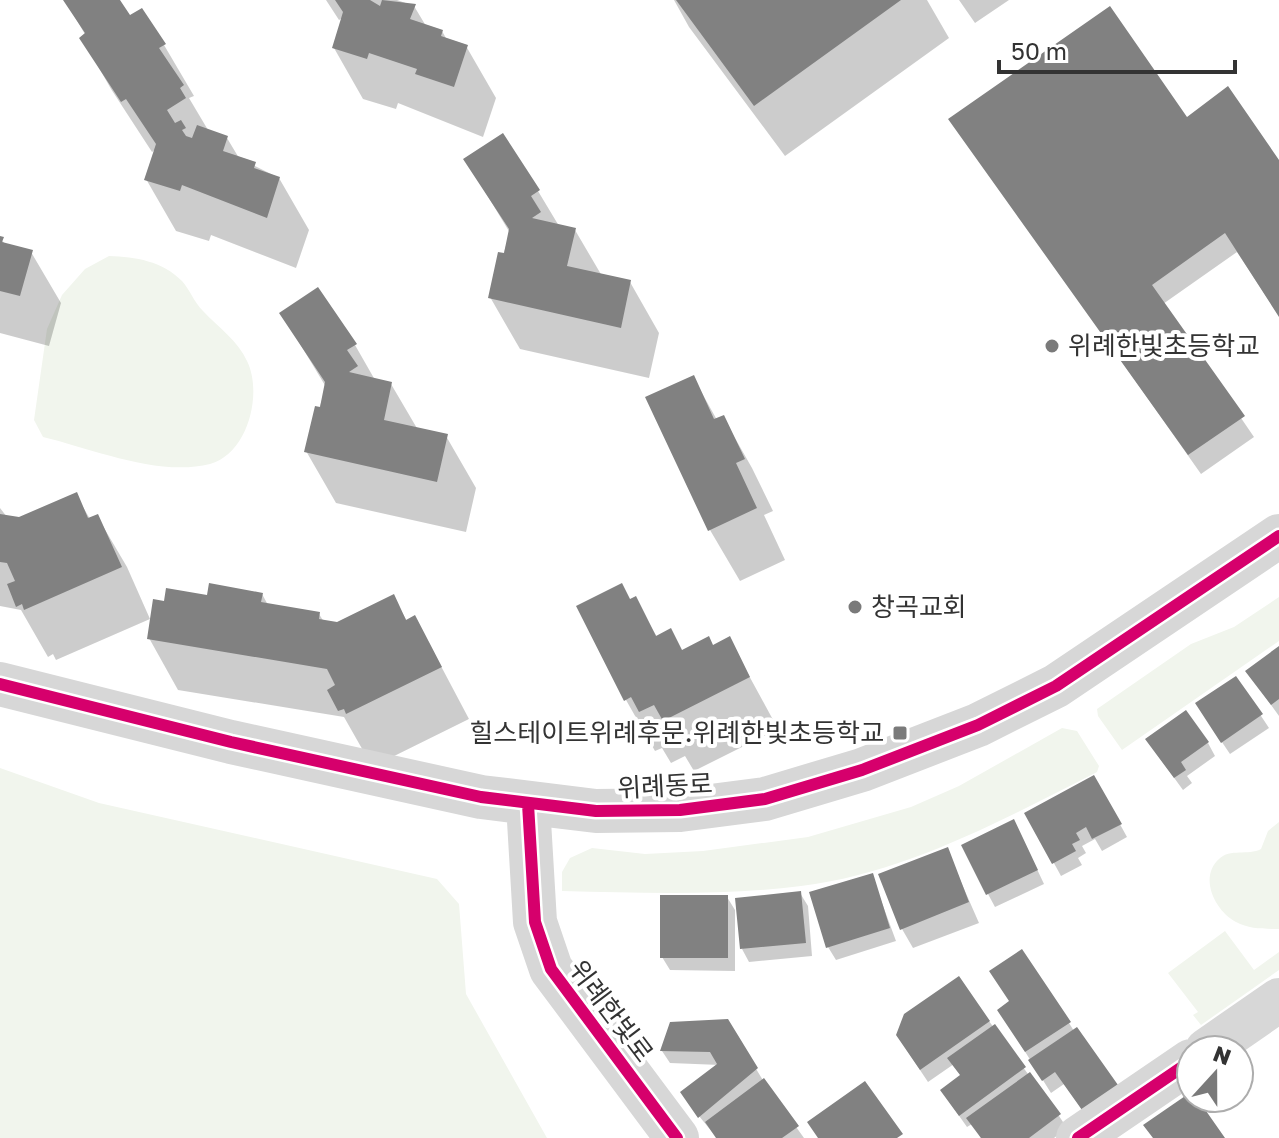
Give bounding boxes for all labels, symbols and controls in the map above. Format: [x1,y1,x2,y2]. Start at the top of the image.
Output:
scale bar [999,24,1235,74]
text: 50 m [1011,36,1067,65]
place label: 위례한빛초등학교 [1068,330,1259,361]
marker: 위례한빛초등학교 [1043,337,1061,355]
place label: 창곡교회 [871,591,967,622]
marker: 창곡교회 [846,598,864,616]
place label: 힐스테이트위례후문.위례한빛초등학교 [470,717,884,748]
marker: 힐스테이트위례후문.위례한빛초등학교 [891,724,909,742]
street label: 위례동로 [616,768,714,803]
street label: 위례한빛로 [563,954,660,1068]
north arrow [1175,1034,1255,1114]
text: N [1210,1039,1235,1070]

